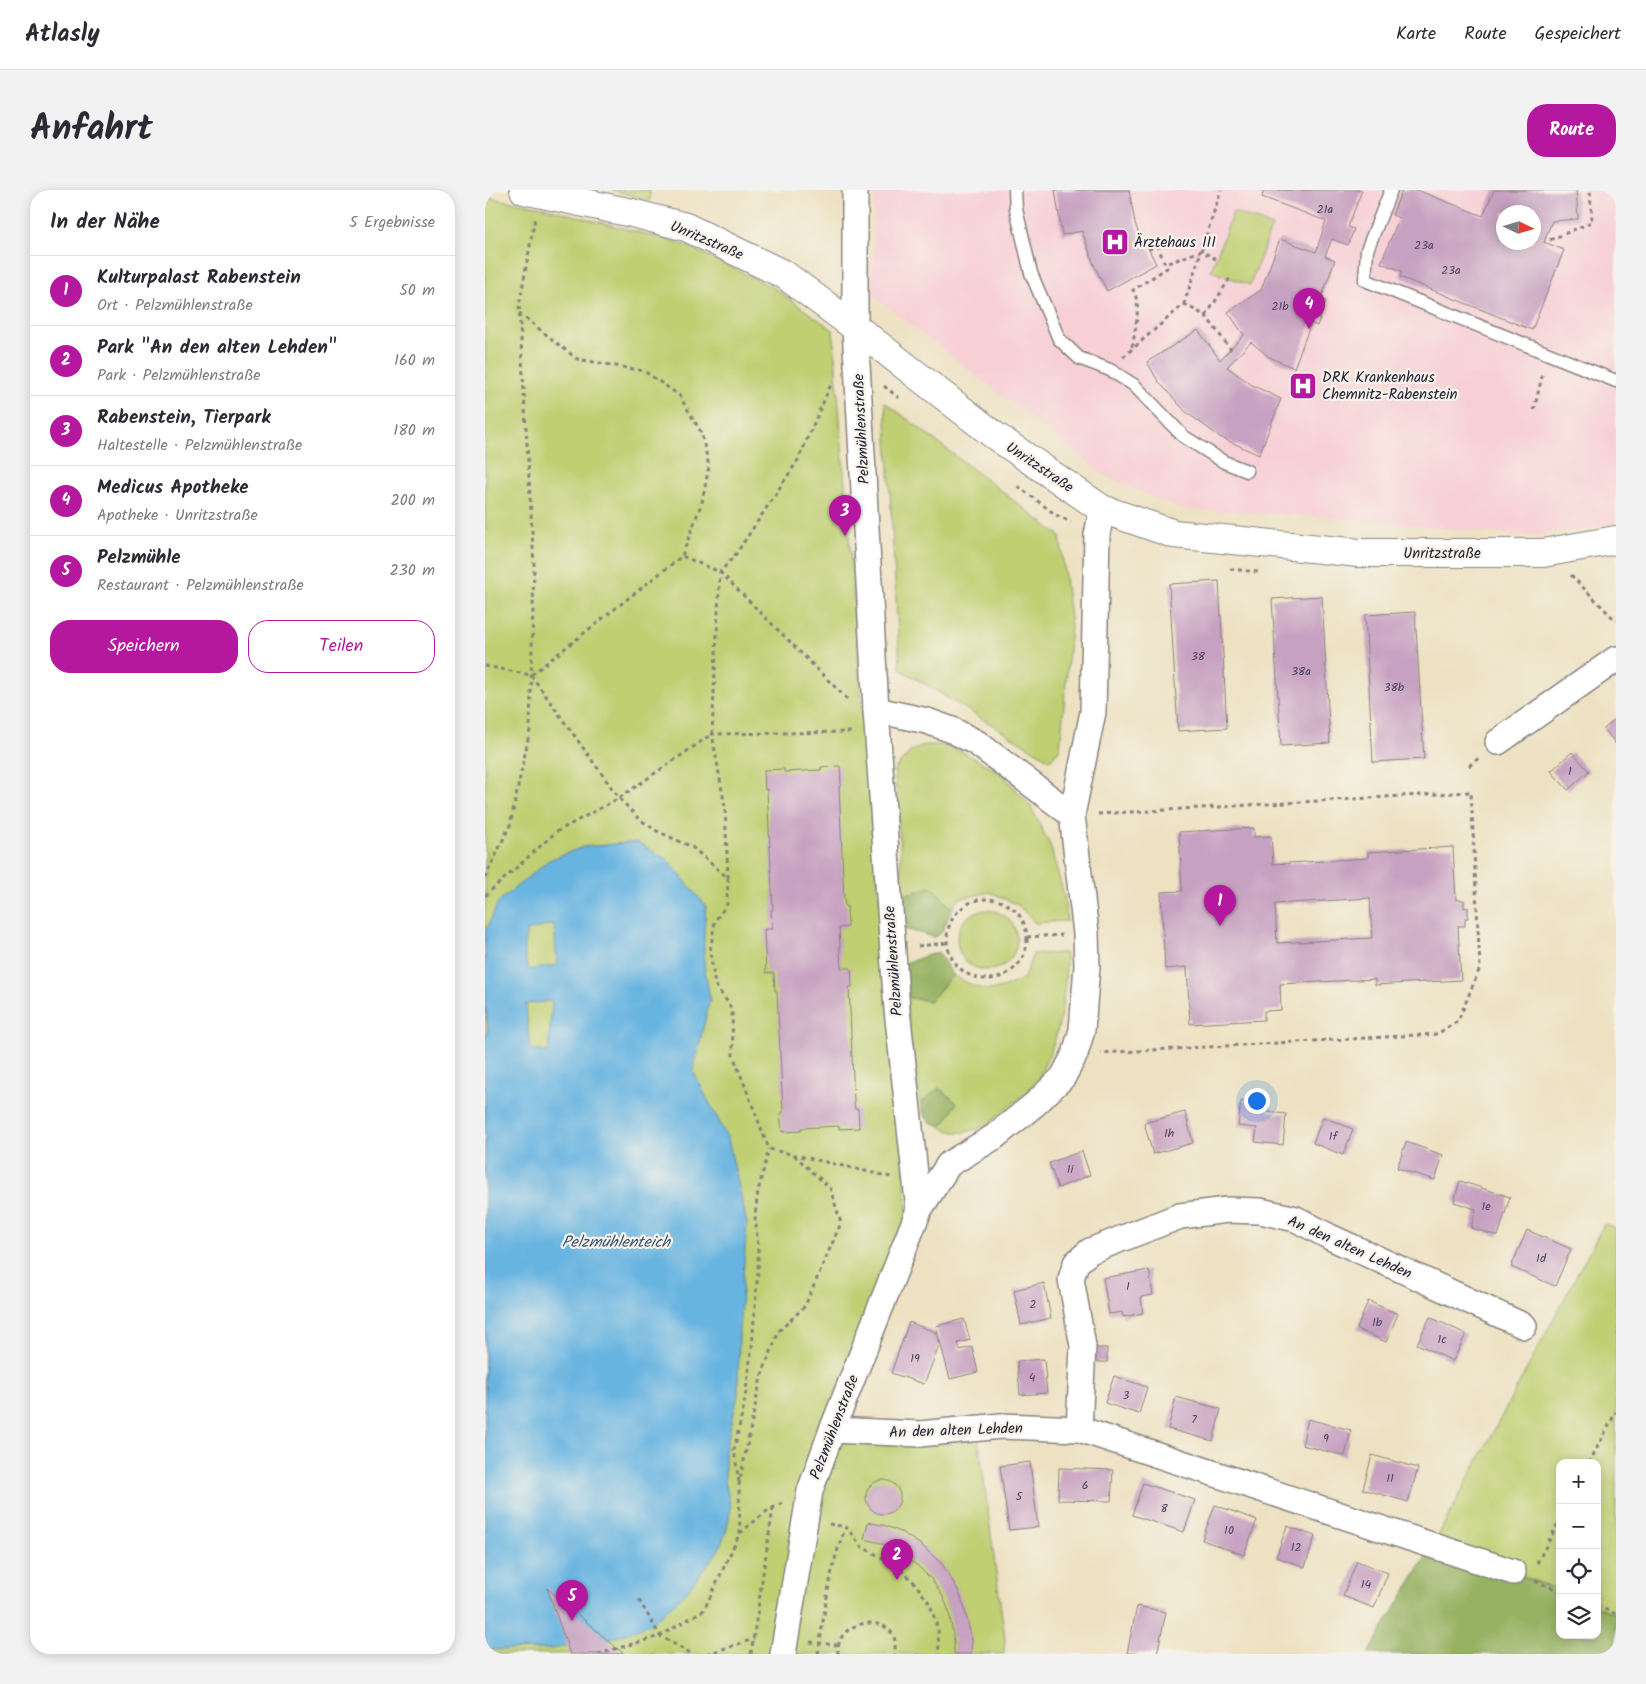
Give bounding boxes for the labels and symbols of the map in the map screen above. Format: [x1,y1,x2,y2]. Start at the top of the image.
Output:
house number: 21a [1317,200,1334,219]
north arrow [1496,205,1541,250]
street label: Unritzstraße [666,215,747,267]
hospital icon: Ärztehaus III [1100,227,1130,257]
place label: Ärztehaus III [1134,231,1216,255]
house number: 23a [1414,236,1434,255]
house number: 23a [1441,261,1461,280]
pin: 4 [1293,288,1325,329]
house number: 21b [1271,297,1289,316]
place label: DRK Krankenhaus Chemnitz-Rabenstein [1322,366,1458,407]
hospital icon: DRK Krankenhaus Chemnitz-Rabenstein [1288,371,1318,401]
street label: Pelzmühlenstraße [847,373,877,485]
street label: Unritzstraße [1001,436,1079,500]
pin: 3 [829,495,861,536]
street label: Unritzstraße [1403,542,1481,566]
house number: 38 [1191,647,1206,666]
house number: 38a [1291,662,1311,681]
house number: 38b [1384,678,1405,697]
house number: 1 [1568,762,1572,781]
pin: 1 [1204,885,1236,926]
street label: Pelzmühlenstraße [878,905,910,1017]
your location [1244,1088,1270,1114]
house number: 1h [1164,1124,1174,1143]
house number: 1f [1329,1127,1339,1146]
house number: 1i [1067,1160,1074,1179]
house number: 1e [1481,1197,1491,1216]
street label: An den alten Lehden [1284,1210,1416,1286]
water label: Pelzmühlenteich [562,1230,672,1255]
house number: 1d [1536,1249,1547,1268]
house number: 1 [1126,1277,1130,1296]
house number: 2 [1030,1295,1037,1314]
house number: 1b [1372,1313,1383,1332]
house number: 1c [1437,1330,1447,1349]
house number: 19 [910,1349,920,1368]
house number: 4 [1029,1368,1036,1387]
street label: Pelzmühlenstraße [804,1371,866,1483]
house number: 3 [1123,1386,1130,1405]
house number: 7 [1191,1410,1197,1429]
street label: An den alten Lehden [889,1417,1023,1445]
house number: 9 [1323,1429,1329,1448]
house number: 11 [1386,1469,1394,1488]
house number: 6 [1082,1476,1088,1495]
house number: 5 [1016,1487,1024,1506]
house number: 8 [1160,1499,1168,1518]
house number: 10 [1224,1521,1234,1540]
house number: 12 [1291,1538,1301,1557]
pin: 2 [881,1539,913,1580]
house number: 14 [1361,1575,1372,1594]
pin: 5 [556,1580,588,1621]

